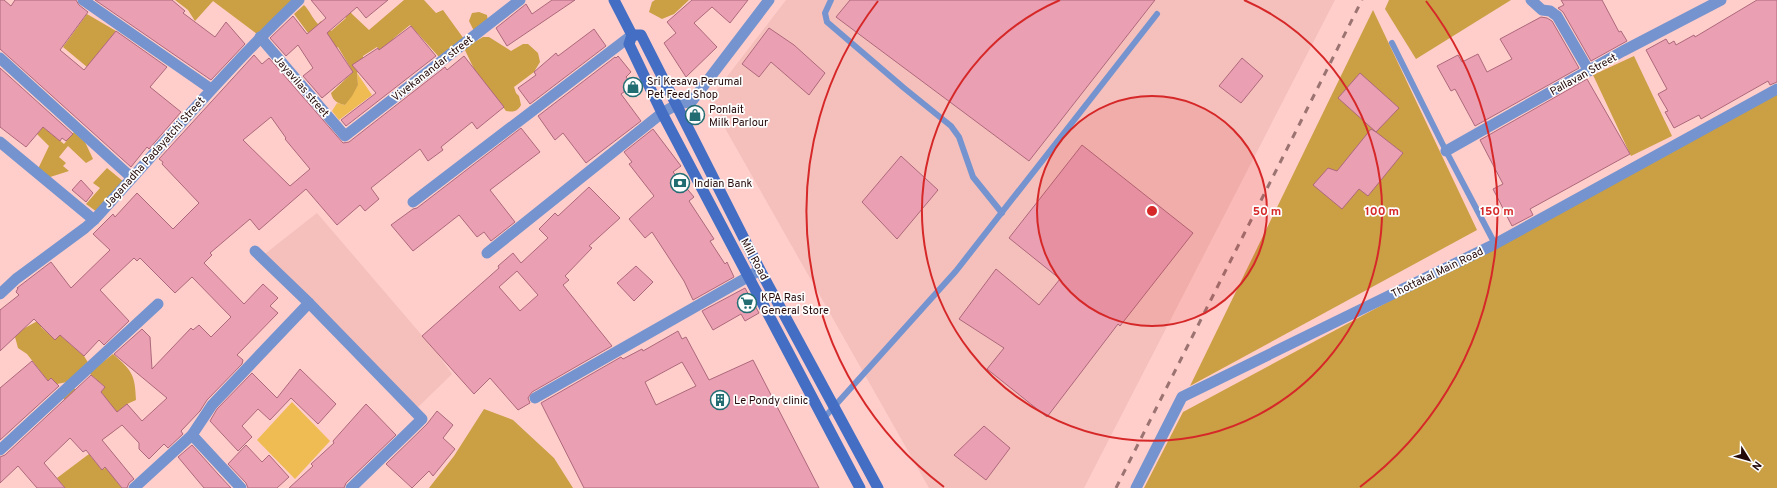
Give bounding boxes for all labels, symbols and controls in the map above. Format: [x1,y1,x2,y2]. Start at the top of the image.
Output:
street label: Vivekanandar street [389,33,476,105]
street label: Pallavan Street [1548,51,1619,99]
street label: Jayavilas street [271,53,332,120]
place label: Sri Kesava Perumal Pet Feed Shop [647,75,742,102]
shop icon: Sri Kesava Perumal Pet Feed Shop [622,76,644,98]
street label: Jaganadha Padayatchi Street [101,94,208,211]
place label: Ponlait Milk Parlour [709,103,769,130]
shop icon: Ponlait Milk Parlour [684,104,706,126]
bank icon: Indian Bank [669,172,691,194]
place label: Indian Bank [694,177,753,191]
centre of rings [1145,204,1159,218]
text: 50 m [1253,204,1281,220]
text: 100 m [1365,204,1399,220]
text: 150 m [1480,204,1514,220]
street label: Mill Road [737,236,771,283]
street label: Thottakal Main Road [1389,245,1486,301]
place label: KPA Rasi General Store [761,291,829,318]
supermarket icon: KPA Rasi General Store [736,292,758,314]
building icon: Le Pondy clinic [709,389,731,411]
place label: Le Pondy clinic [734,394,808,408]
north arrow [1729,440,1769,480]
text: N [1748,458,1764,473]

